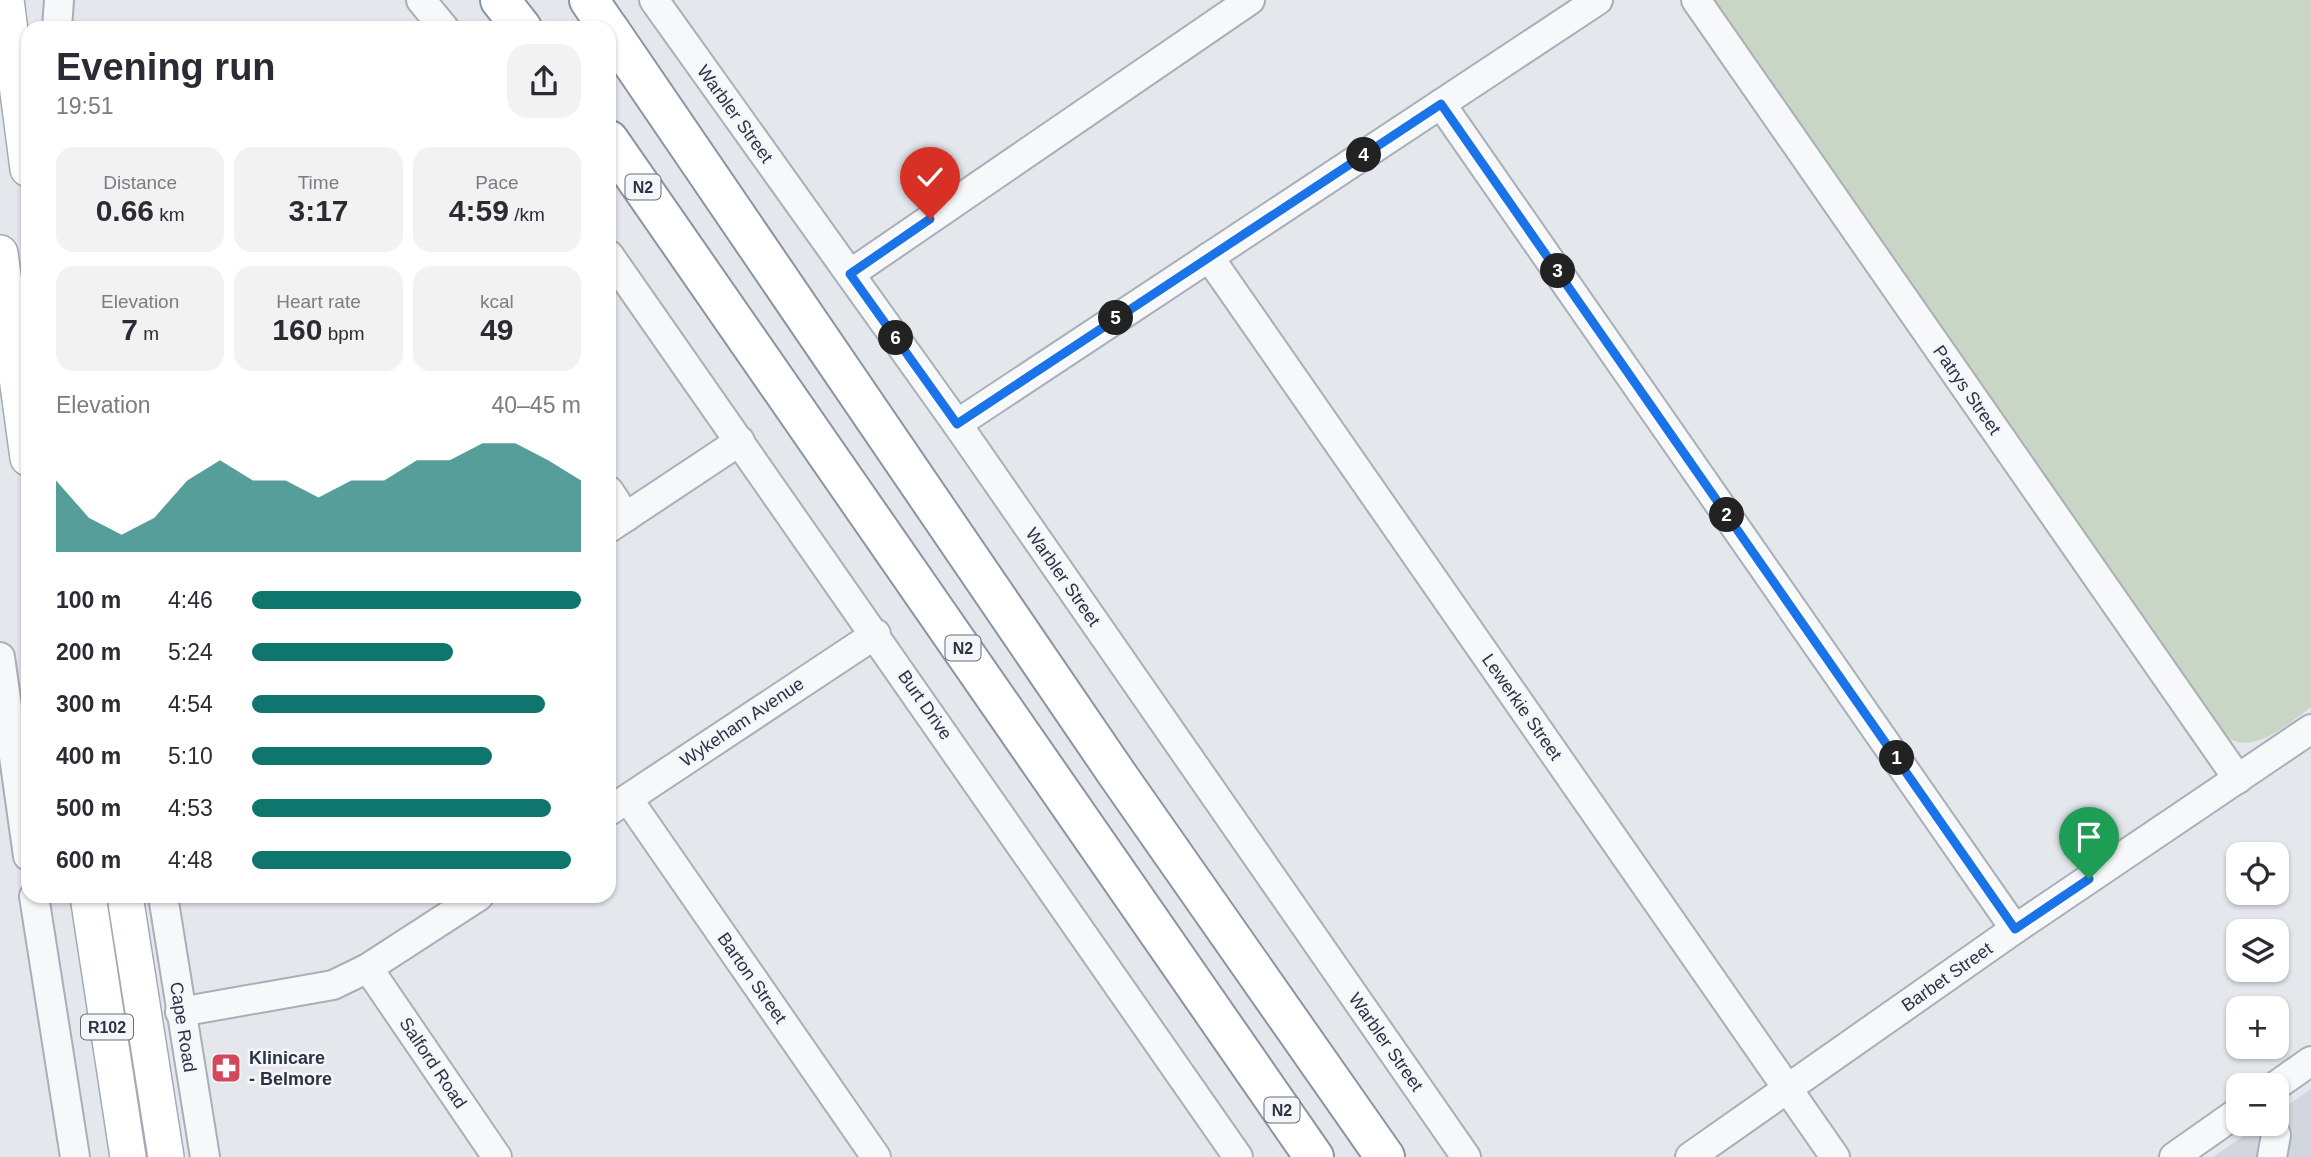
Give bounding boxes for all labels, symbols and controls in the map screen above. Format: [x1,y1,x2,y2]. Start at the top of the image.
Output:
button: share [507,44,581,118]
text: Evening run [56,46,276,88]
street label: Warbler Street [693,61,777,167]
text: 19:51 [56,93,114,119]
pin: 4 [1346,138,1382,172]
text: 4 [1358,144,1369,165]
pin [900,147,960,219]
icon: check [911,158,949,196]
text: Distance [103,172,177,193]
text: Time [298,172,339,193]
text: Pace [475,172,518,193]
road number: N2 [626,174,660,200]
text: 0.66 [96,194,154,227]
text: 3:17 [288,194,349,227]
text: 4:59 [449,194,509,227]
text: km [154,204,185,225]
text: /km [509,204,545,225]
pin: 3 [1540,254,1576,288]
text: 3 [1552,260,1563,281]
text: Elevation [101,291,179,312]
text: Heart rate [276,291,361,312]
text: kcal [480,291,514,312]
pin: 5 [1098,300,1134,336]
text: 5 [1110,307,1121,328]
text: 7 [121,313,138,346]
text: 160 [272,313,322,346]
text: 49 [480,313,514,346]
pin: 6 [878,320,914,356]
text: m [138,323,159,344]
text: bpm [322,323,365,344]
text: 6 [890,327,901,348]
street label: Patrys Street [1929,342,2005,438]
text: Elevation [56,392,151,418]
text: 40–45 m [491,392,581,418]
pin: 2 [1710,498,1744,532]
text: 2 [1721,504,1732,525]
street label: Warbler Street [1022,524,1104,630]
text: 100 m [56,587,121,613]
text: 4:46 [168,587,213,613]
road number: N2 [946,636,981,660]
text: 200 m [56,639,121,665]
text: 5:24 [168,639,213,665]
street label: Lewerkie Street [1478,650,1566,764]
street label: Burt Drive [894,666,956,744]
street label: Wykeham Avenue [676,673,808,771]
text: 300 m [56,691,121,717]
text: 4:54 [168,691,213,717]
pin: 1 [1880,740,1914,776]
text: 400 m [56,743,121,769]
text: 5:10 [168,743,213,769]
text: 1 [1891,747,1902,768]
text: 500 m [56,795,121,821]
text: 4:53 [168,795,213,821]
pin [2059,807,2119,879]
icon: arrive [2070,818,2108,856]
map controls [2226,842,2289,1136]
button: locate [2226,842,2289,905]
text: 600 m [56,847,121,873]
text: 4:48 [168,847,213,873]
button: layers [2226,919,2289,982]
street label: Barton Street [713,929,791,1027]
street label: Barbet Street [1898,938,1996,1016]
street label: Cape Road [166,980,200,1074]
street label: Warbler Street [1345,989,1427,1095]
button: + [2226,996,2289,1059]
street label: Salford Road [395,1014,471,1112]
road number: R102 [81,1015,133,1040]
place label: Klinicare - Belmore [249,1048,332,1089]
pharmacy icon: Klinicare - Belmore [209,1051,243,1085]
button: − [2226,1073,2289,1136]
road number: N2 [1264,1098,1300,1122]

